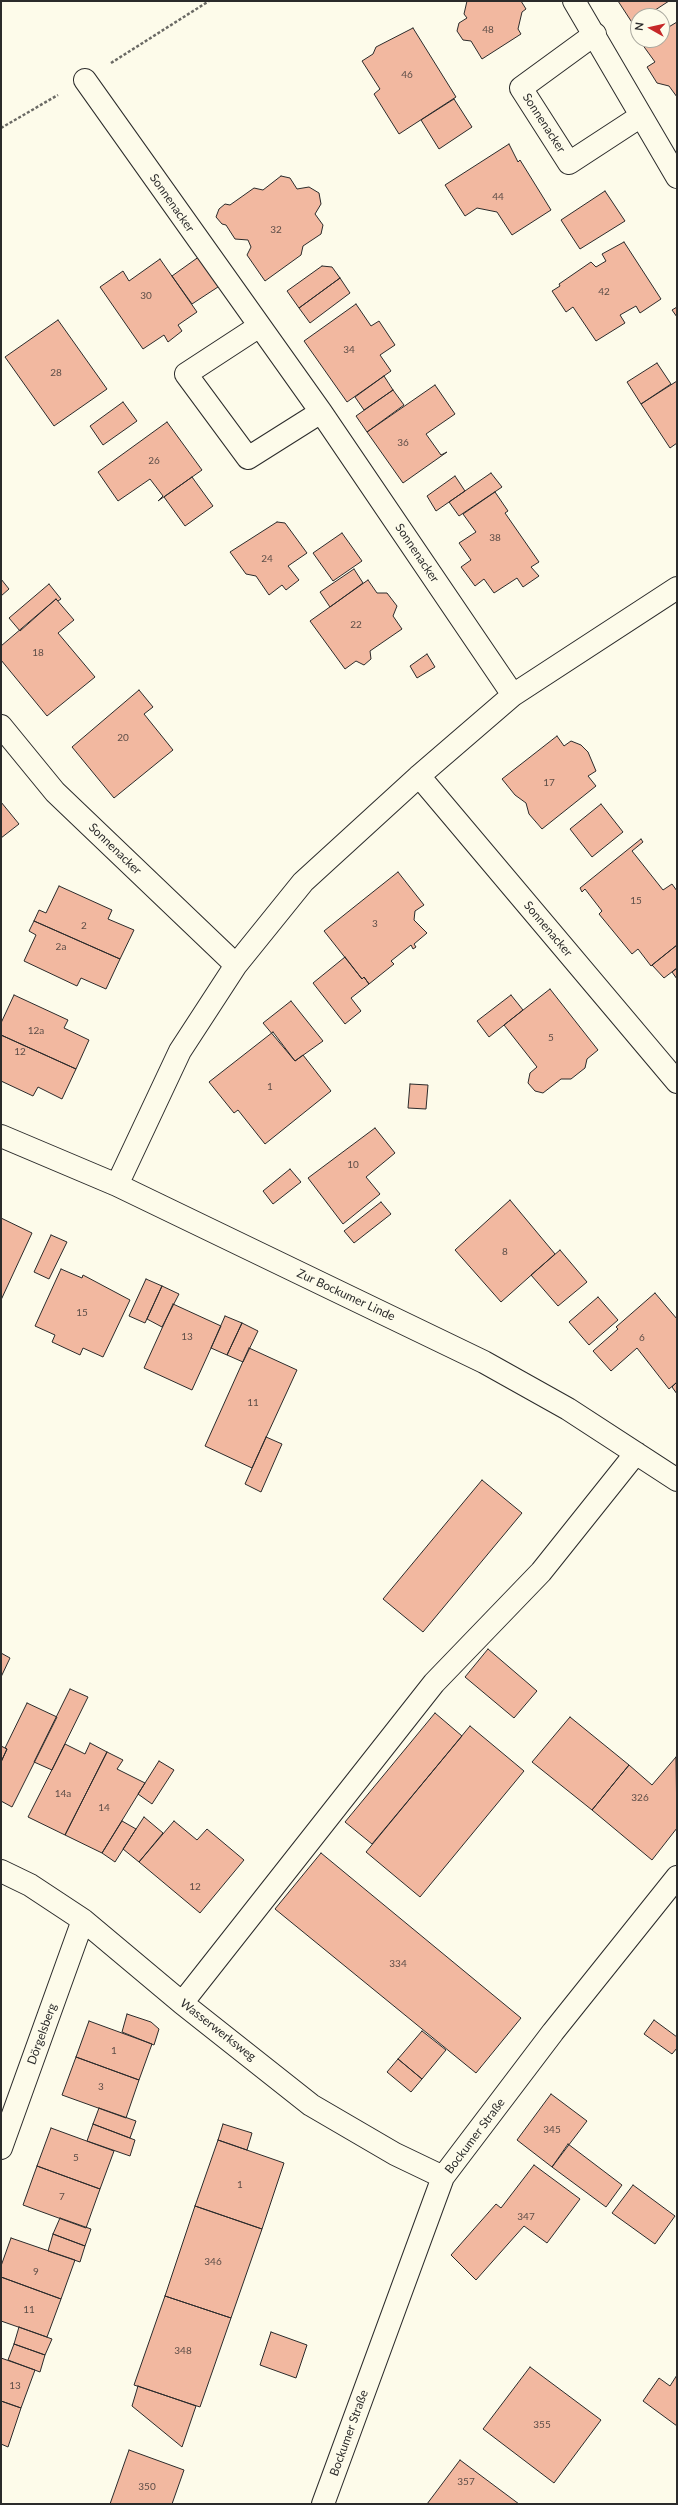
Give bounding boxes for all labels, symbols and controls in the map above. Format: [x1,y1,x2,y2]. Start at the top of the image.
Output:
north arrow [630,8,670,48]
text: N [632,21,646,32]
house number: 48 [482,24,494,36]
house number: 46 [401,69,413,81]
street label: Sonnenacker [519,91,569,155]
street label: Sonnenacker [147,171,197,235]
house number: 44 [492,191,504,203]
house number: 32 [270,224,282,236]
house number: 42 [598,286,610,298]
house number: 30 [140,290,152,302]
house number: 34 [343,344,355,356]
house number: 28 [50,367,62,379]
house number: 36 [397,437,409,449]
house number: 26 [148,455,160,467]
street label: Sonnenacker [392,521,442,585]
house number: 38 [489,532,501,544]
house number: 24 [261,553,273,565]
house number: 22 [350,619,362,631]
house number: 18 [32,647,44,659]
house number: 20 [117,732,129,744]
house number: 17 [543,777,555,789]
street label: Sonnenacker [86,820,144,878]
house number: 15 [630,895,642,907]
street label: Sonnenacker [521,898,575,960]
house number: 3 [372,918,378,930]
house number: 2 [81,920,87,932]
house number: 2a [56,941,66,953]
house number: 12a [28,1025,44,1037]
house number: 5 [548,1032,554,1044]
house number: 12 [14,1046,26,1058]
house number: 1 [267,1081,273,1093]
house number: 10 [347,1159,359,1171]
house number: 8 [502,1246,508,1258]
street label: Zur Bockumer Linde [295,1266,397,1324]
house number: 15 [76,1307,88,1319]
house number: 13 [181,1331,193,1343]
house number: 6 [639,1332,645,1344]
house number: 11 [247,1397,259,1409]
house number: 14a [55,1788,71,1800]
house number: 326 [631,1792,649,1804]
house number: 14 [98,1802,110,1814]
house number: 12 [189,1881,201,1893]
house number: 334 [389,1958,407,1970]
street label: Wasserwerksweg [177,1996,259,2064]
street label: Dörgelsberg [24,2001,60,2067]
house number: 1 [111,2045,117,2057]
house number: 3 [98,2081,104,2093]
street label: Bockumer Straße [442,2095,508,2177]
house number: 345 [543,2124,561,2136]
house number: 5 [73,2152,79,2164]
house number: 1 [237,2179,243,2191]
house number: 7 [59,2191,65,2203]
house number: 347 [517,2211,535,2223]
house number: 346 [204,2256,222,2268]
house number: 9 [33,2266,39,2278]
house number: 11 [23,2304,35,2316]
house number: 348 [174,2345,192,2357]
house number: 13 [9,2380,21,2392]
street label: Bockumer Straße [327,2388,371,2478]
house number: 355 [533,2419,551,2431]
house number: 357 [457,2476,475,2488]
house number: 350 [138,2481,156,2493]

